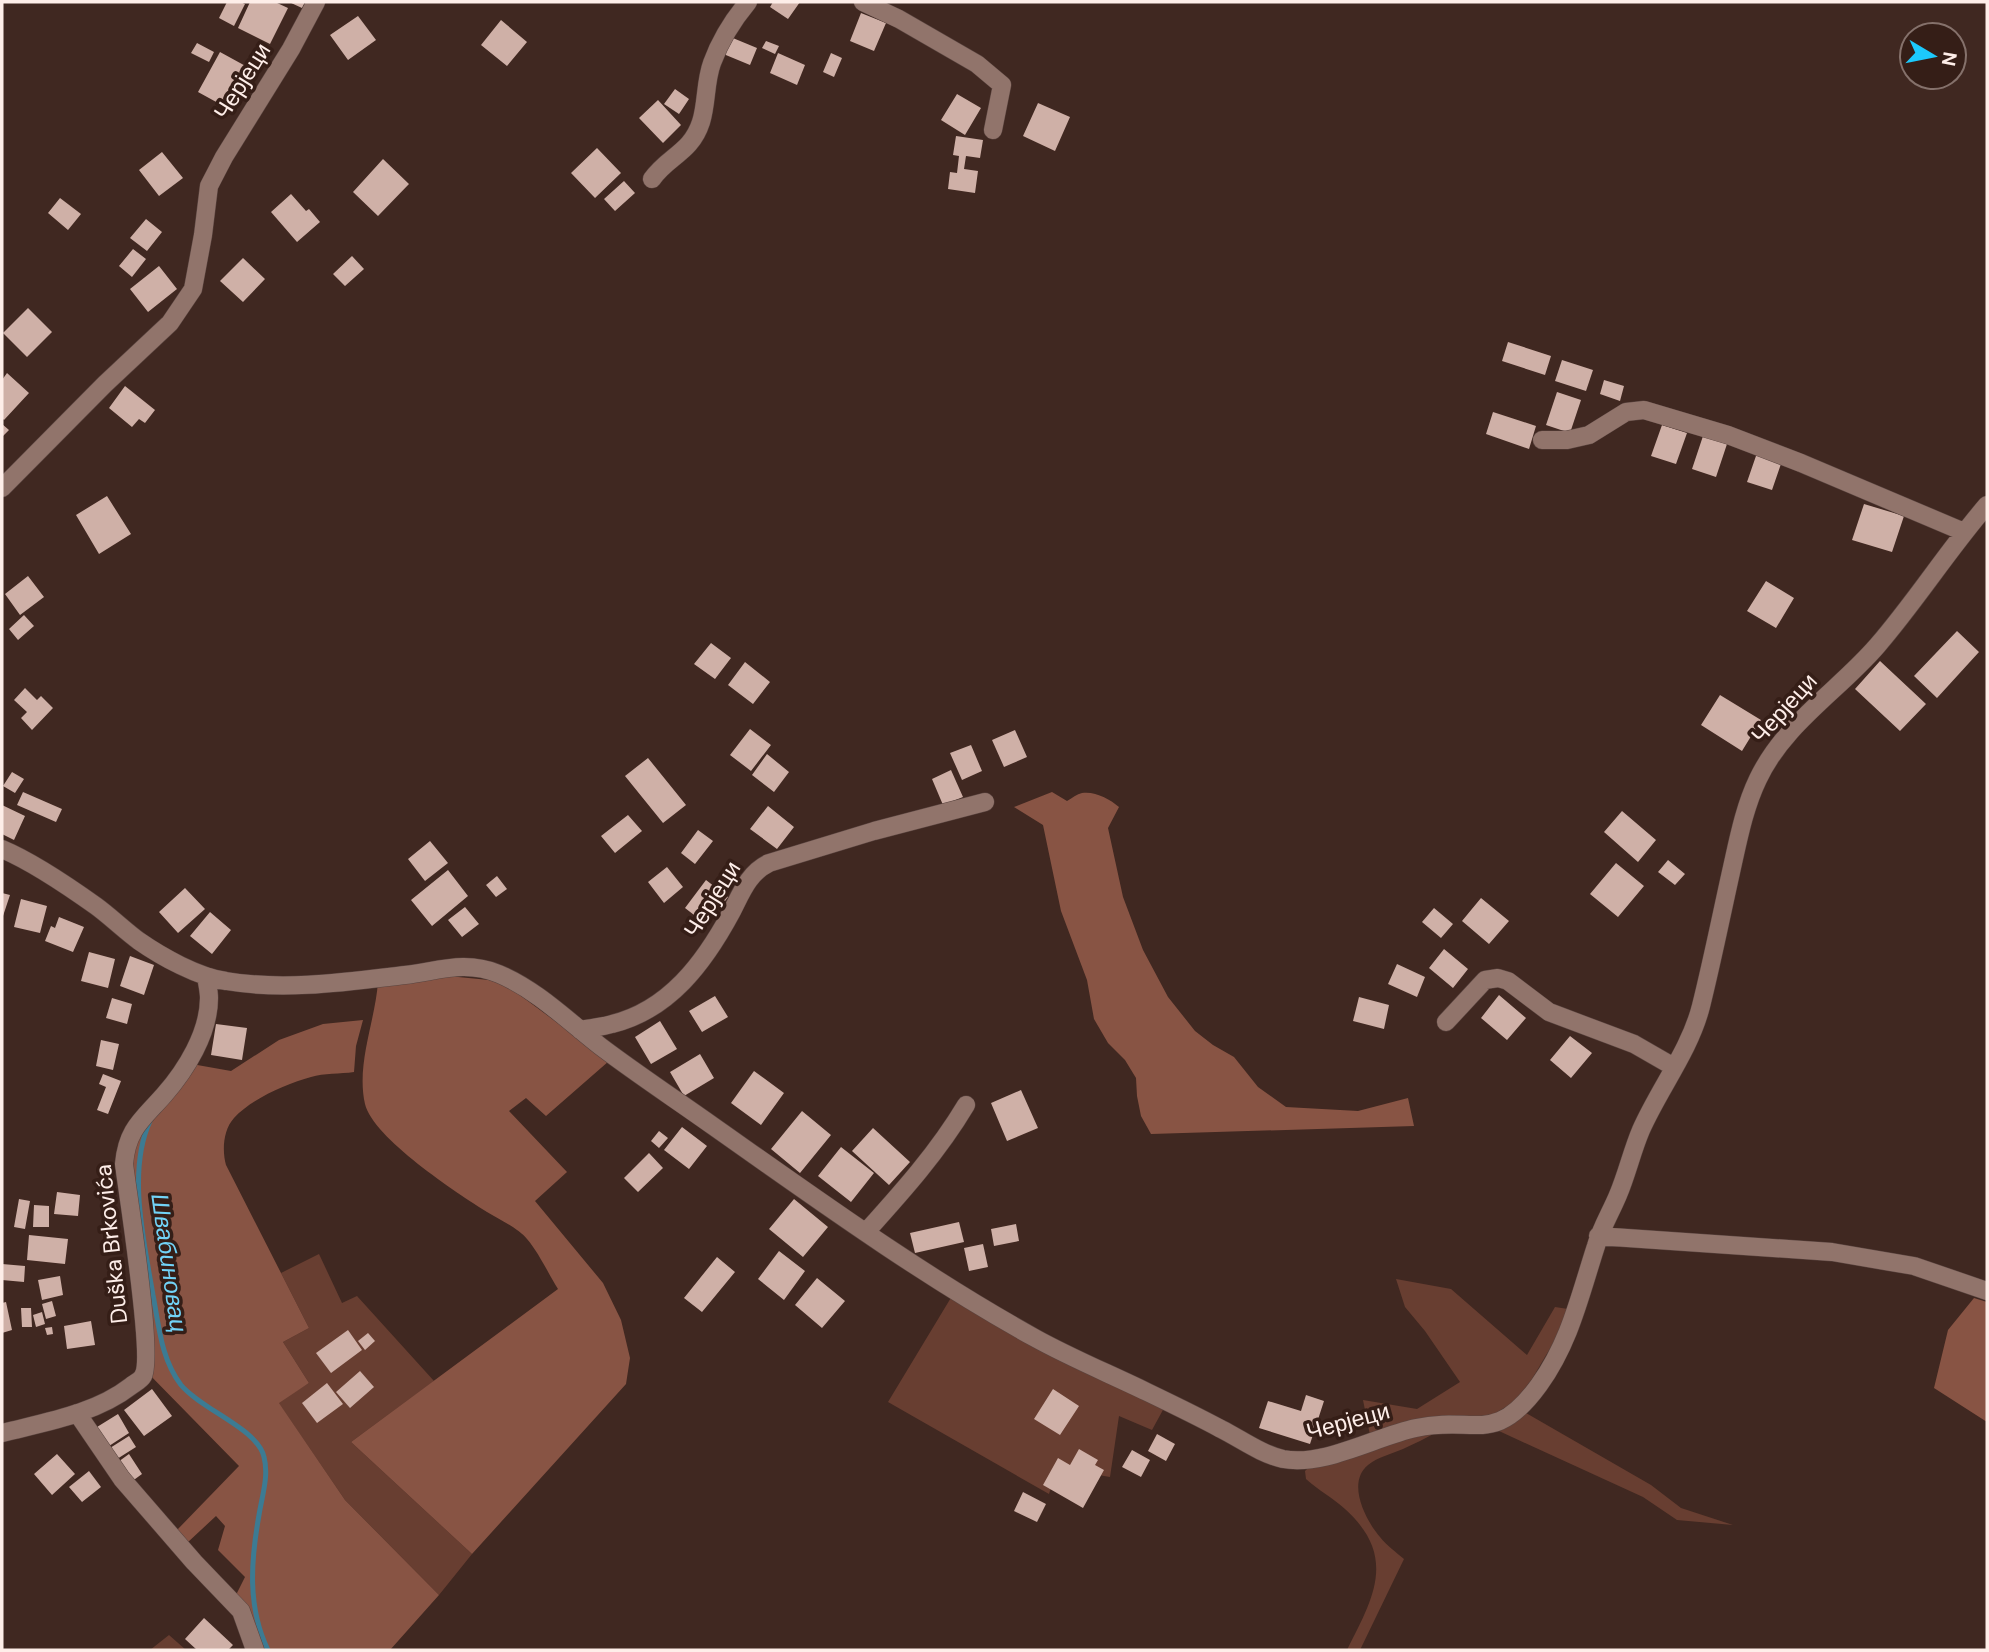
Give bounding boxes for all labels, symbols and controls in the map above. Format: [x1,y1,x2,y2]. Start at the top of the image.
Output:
north arrow [1898,21,1968,91]
street label: Черјеци [207,37,277,125]
text: N [1936,50,1963,68]
street label: Черјеци [1744,666,1824,750]
street label: Черјеци [677,855,747,943]
street label: Duška Brkovića [88,1163,134,1325]
water label: Швабиновац [144,1191,195,1334]
street label: Черјеци [1303,1396,1393,1446]

